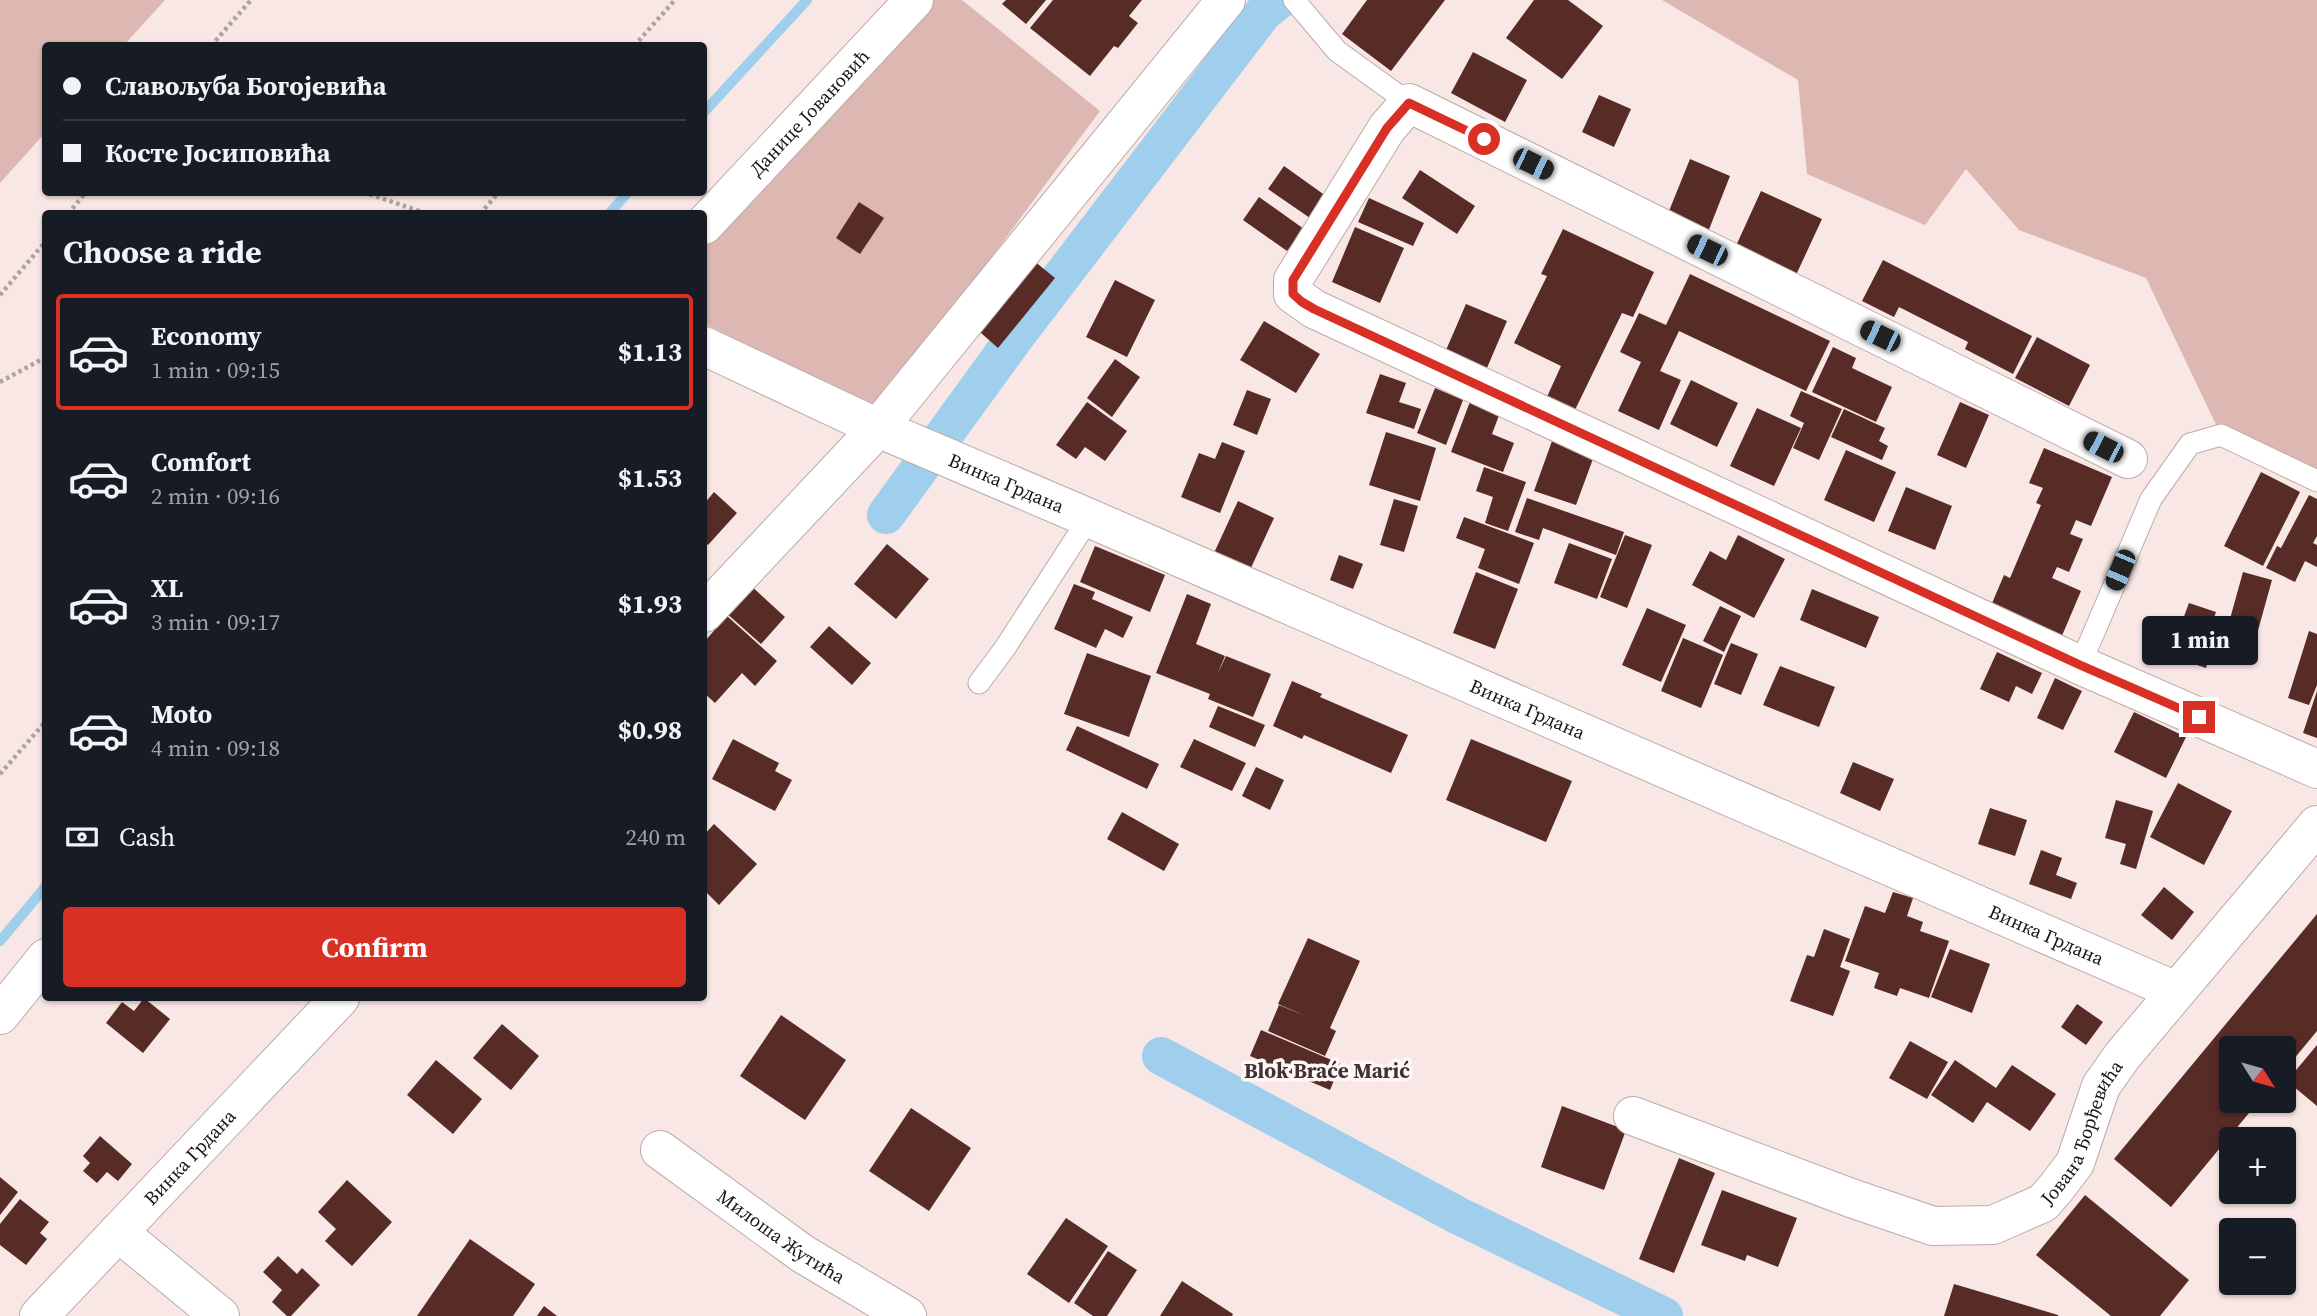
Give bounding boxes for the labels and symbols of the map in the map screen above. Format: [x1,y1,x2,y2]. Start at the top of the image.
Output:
street label: Данице Јовановић [743,43,875,182]
route start [1468,123,1500,155]
car [1510,145,1557,183]
car [1684,231,1731,269]
car [1857,317,1904,355]
car [2080,428,2127,466]
street label: Винка Грдана [945,447,1069,519]
car [2103,547,2138,593]
callout: 1 min [2141,616,2257,664]
street label: Винка Грдана [1466,672,1590,745]
route end [2183,701,2215,733]
street label: Винка Грдана [1985,898,2109,971]
north arrow [2219,1036,2296,1113]
street label: Јована Ђорђевића [2034,1054,2129,1211]
district label: Blok Braće Marić [1244,1056,1410,1085]
street label: Винка Грдана [138,1103,242,1211]
street label: Милоша Жутића [712,1183,851,1290]

